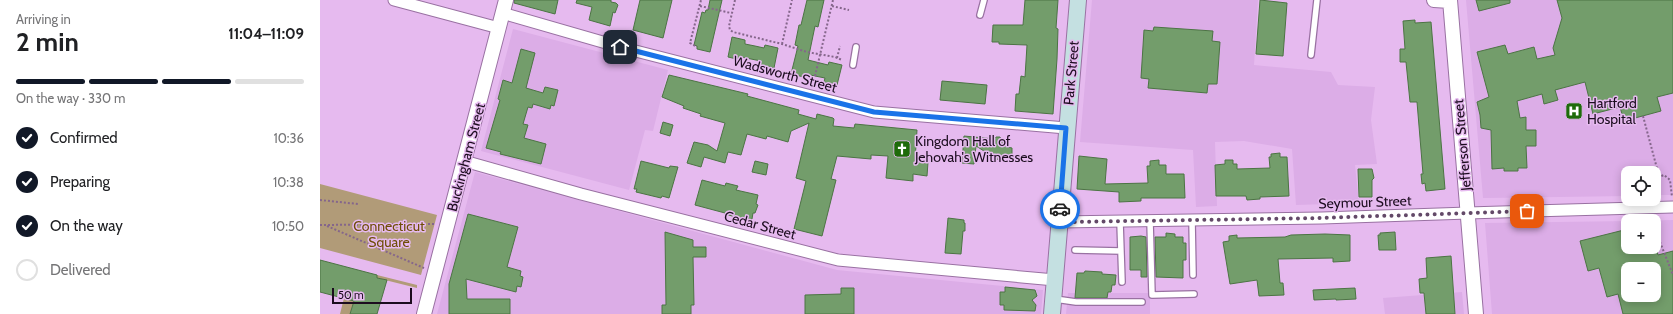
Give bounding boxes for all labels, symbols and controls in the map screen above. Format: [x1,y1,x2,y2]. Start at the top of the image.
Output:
text: Arriving in [16,11,71,27]
text: 11:04–11:09 [228,25,304,43]
text: 2 min [16,26,79,58]
pin [603,30,637,64]
icon: home [609,36,631,58]
street label: Park Street [1059,40,1083,106]
street label: Wadsworth Street [731,52,839,97]
text: On the way · 330 m [16,90,125,106]
place label: Hartford Hospital [1587,94,1637,128]
street label: Jefferson Street [1449,98,1475,192]
street label: Buckingham Street [443,100,489,213]
hospital icon: Hartford Hospital [1564,101,1584,121]
icon: check [16,127,38,149]
text: Confirmed [50,129,118,147]
text: 10:36 [274,130,304,146]
place label: Kingdom Hall of Jehovah's Witnesses [914,132,1033,166]
church icon: Kingdom Hall of Jehovah's Witnesses [892,139,912,159]
map controls [1621,166,1661,302]
button: locate [1621,166,1661,206]
icon: check [16,171,38,193]
text: Preparing [50,173,110,191]
text: 10:38 [273,174,304,190]
courier [1040,189,1080,229]
street label: Seymour Street [1318,191,1412,213]
pin [1510,194,1544,228]
icon: car [1049,198,1071,220]
icon: bag [1516,200,1538,222]
street label: Cedar Street [722,207,798,243]
button: + [1621,214,1661,254]
icon: check [16,215,38,237]
text: On the way [50,217,123,235]
park label: Connecticut Square [353,217,425,251]
text: 10:50 [272,218,304,234]
text: Delivered [50,261,111,279]
button: − [1621,262,1661,302]
scale bar [332,286,412,305]
text: 50 m [338,288,364,302]

